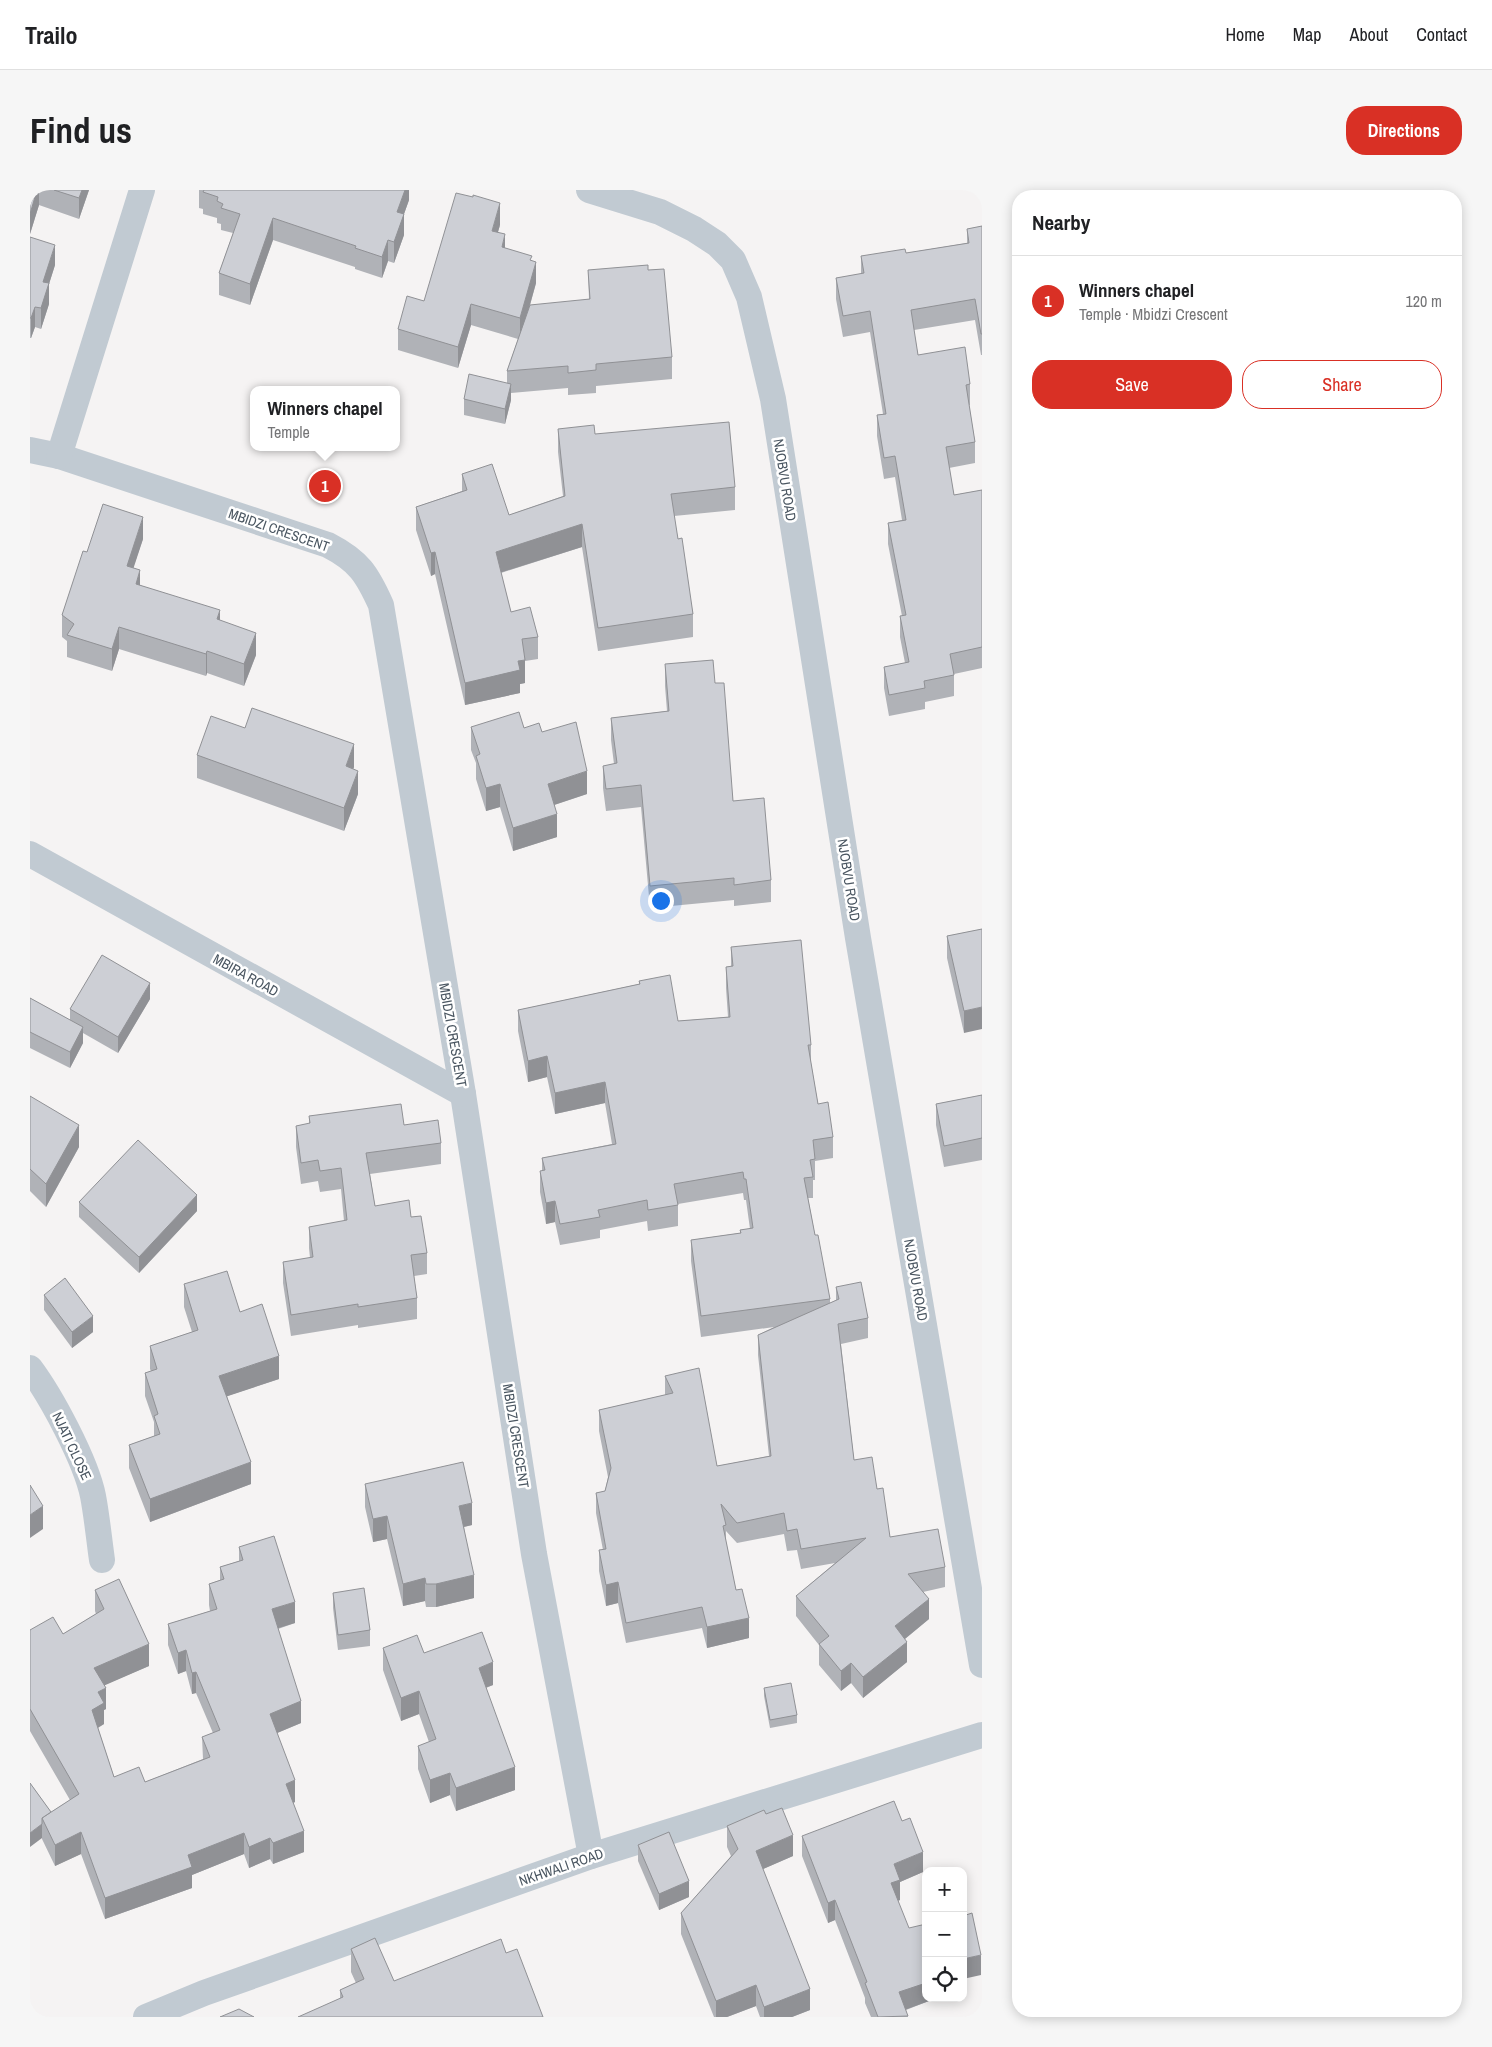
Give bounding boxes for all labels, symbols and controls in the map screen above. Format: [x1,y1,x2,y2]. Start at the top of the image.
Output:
text: Trailo [25,19,78,51]
text: Home [1225,22,1265,47]
text: Map [1293,22,1322,47]
text: About [1350,22,1388,47]
text: Contact [1416,22,1467,47]
button: Directions [1346,106,1462,155]
text: Find us [30,107,132,154]
text: Nearby [1032,208,1090,237]
text: Winners chapel [1079,277,1194,303]
text: 1 [1044,290,1052,312]
text: 120 m [1406,290,1442,312]
text: Temple · Mbidzi Crescent [1079,303,1228,325]
button: Save [1032,360,1232,409]
button: Share [1242,360,1442,409]
popup [250,386,400,451]
text: Winners chapel [267,395,383,421]
text: Temple [267,421,310,443]
street label: NJOBVU ROAD [770,438,800,522]
pin: 1 [309,467,341,505]
street label: MBIDZI CRESCENT [226,504,332,556]
street label: NJOBVU ROAD [834,838,864,922]
your location [648,888,674,914]
street label: MBIRA ROAD [210,950,282,1000]
street label: MBIDZI CRESCENT [435,982,471,1088]
street label: NJOBVU ROAD [900,1238,932,1322]
street label: MBIDZI CRESCENT [499,1383,533,1489]
street label: NJATI CLOSE [48,1409,96,1483]
street label: NKHWALI ROAD [516,1844,606,1890]
map controls [922,1867,967,2002]
button: + [922,1867,967,1912]
button: − [922,1912,967,1957]
button: locate [922,1957,967,2002]

